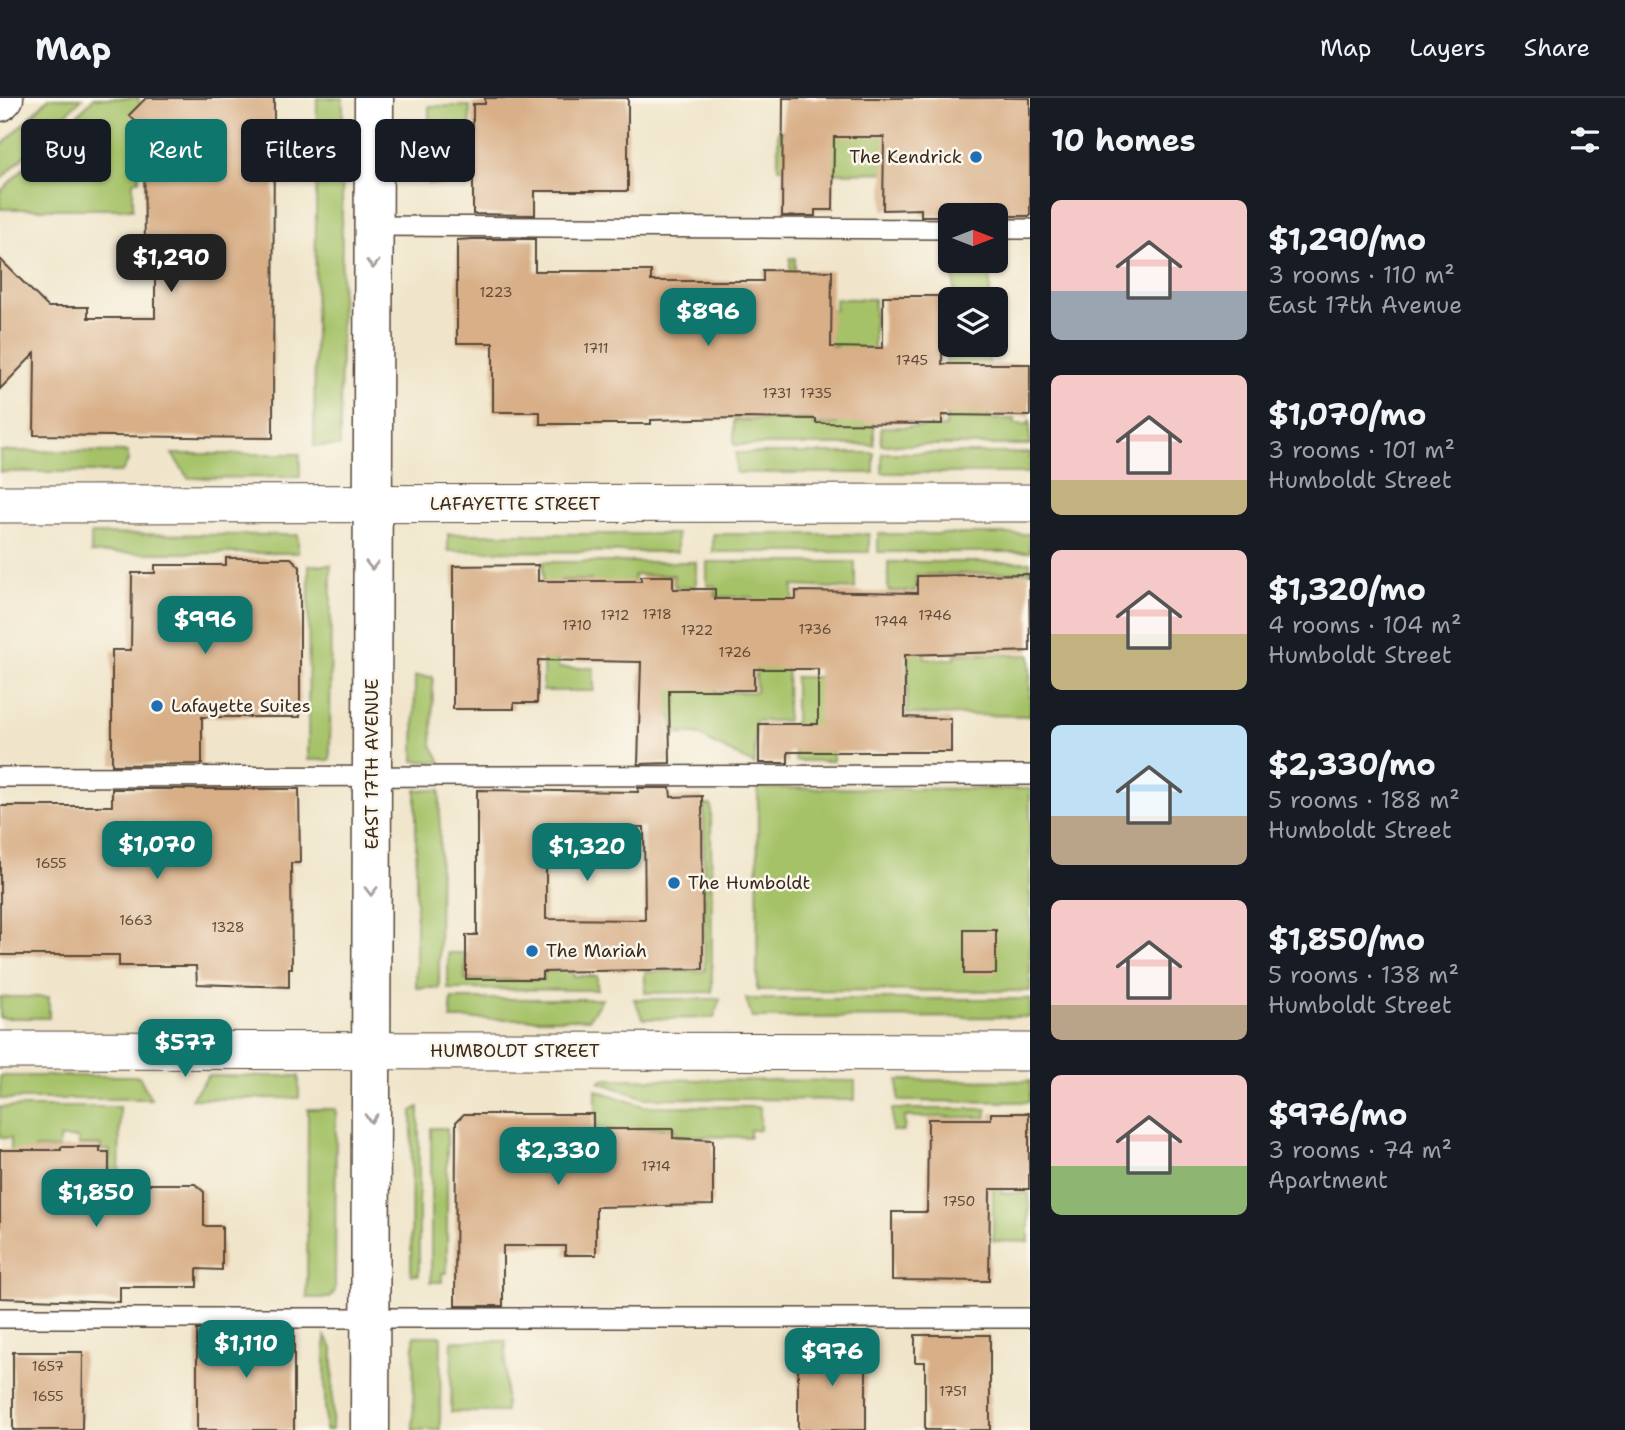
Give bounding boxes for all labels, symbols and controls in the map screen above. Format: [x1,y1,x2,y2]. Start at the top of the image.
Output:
text: Map [35,26,111,71]
text: Map [1320,32,1371,64]
text: Layers [1409,32,1486,64]
text: Share [1524,32,1590,64]
chip: Buy [21,119,111,182]
chip: Rent [125,119,227,182]
chip: Filters [241,119,361,182]
chip: New [375,119,475,182]
text: 10 homes [1051,120,1196,161]
icon: filters [1566,121,1604,159]
place label: The Kendrick [849,145,962,169]
marker: The Kendrick [968,149,984,165]
north arrow [938,203,1008,273]
map controls [938,203,1008,357]
text: $1,290/mo [1268,219,1426,260]
icon: home [1107,228,1191,312]
pin: $1,290 [114,234,228,294]
text: $1,290 [132,242,210,272]
one-way arrow [365,259,381,270]
text: 3 rooms · 110 m² [1268,260,1455,290]
house number: 1223 [479,283,513,301]
button: layers [938,287,1008,357]
pin: $896 [667,288,749,348]
text: East 17th Avenue [1268,290,1462,320]
text: $896 [676,296,740,326]
house number: 1711 [583,339,609,357]
house number: 1745 [896,351,928,369]
house number: 1731 [763,384,791,402]
house number: 1735 [800,384,832,402]
text: $1,070/mo [1268,394,1426,435]
icon: home [1107,403,1191,487]
text: 3 rooms · 101 m² [1268,435,1455,465]
text: Humboldt Street [1268,465,1452,495]
street label: LAFAYETTE STREET [430,492,600,516]
one-way arrow [364,560,380,571]
text: $1,320/mo [1268,569,1426,610]
icon: home [1107,578,1191,662]
pin: $996 [164,596,246,656]
text: $996 [174,604,236,634]
house number: 1718 [642,605,672,623]
house number: 1712 [600,606,630,624]
house number: 1746 [918,606,952,624]
text: 4 rooms · 104 m² [1268,610,1461,640]
house number: 1744 [874,612,908,630]
house number: 1710 [562,616,592,634]
house number: 1736 [798,620,832,638]
house number: 1722 [681,621,713,639]
text: Humboldt Street [1268,640,1452,670]
house number: 1726 [719,643,751,661]
street label: EAST 17TH AVENUE [360,678,384,850]
place label: Lafayette Suites [171,694,311,718]
marker: Lafayette Suites [149,698,165,714]
text: $2,330/mo [1268,744,1436,785]
icon: home [1107,753,1191,837]
text: 5 rooms · 188 m² [1268,785,1460,815]
text: Humboldt Street [1268,815,1452,845]
pin: $1,070 [100,822,214,881]
pin: $1,320 [530,824,644,883]
text: $1,070 [118,829,196,859]
text: $1,320 [548,831,626,861]
house number: 1655 [35,854,67,872]
place label: The Humboldt [688,871,811,895]
marker: The Humboldt [666,875,682,891]
one-way arrow [363,886,379,896]
house number: 1663 [119,911,153,929]
house number: 1328 [211,918,245,936]
text: $1,850/mo [1268,919,1425,960]
icon: home [1107,928,1191,1012]
place label: The Mariah [546,939,647,963]
marker: The Mariah [524,943,540,959]
text: 5 rooms · 138 m² [1268,960,1459,990]
text: Humboldt Street [1268,990,1452,1020]
pin: $577 [144,1020,226,1079]
text: $577 [154,1027,216,1057]
street label: HUMBOLDT STREET [430,1039,600,1063]
text: $976/mo [1268,1094,1407,1135]
icon: home [1107,1103,1191,1187]
one-way arrow [363,1113,378,1124]
pin: $2,330 [501,1128,615,1187]
text: $2,330 [516,1135,600,1165]
text: 3 rooms · 74 m² [1268,1135,1452,1165]
house number: 1714 [641,1157,671,1175]
text: Apartment [1268,1165,1388,1195]
pin: $1,850 [39,1170,153,1229]
text: $1,850 [58,1177,134,1207]
house number: 1750 [943,1192,975,1210]
pin: $1,110 [189,1320,303,1380]
text: $1,110 [214,1328,278,1358]
pin: $976 [791,1328,873,1388]
text: $976 [801,1336,863,1366]
house number: 1657 [32,1357,64,1375]
house number: 1751 [939,1382,967,1400]
house number: 1655 [32,1387,64,1405]

